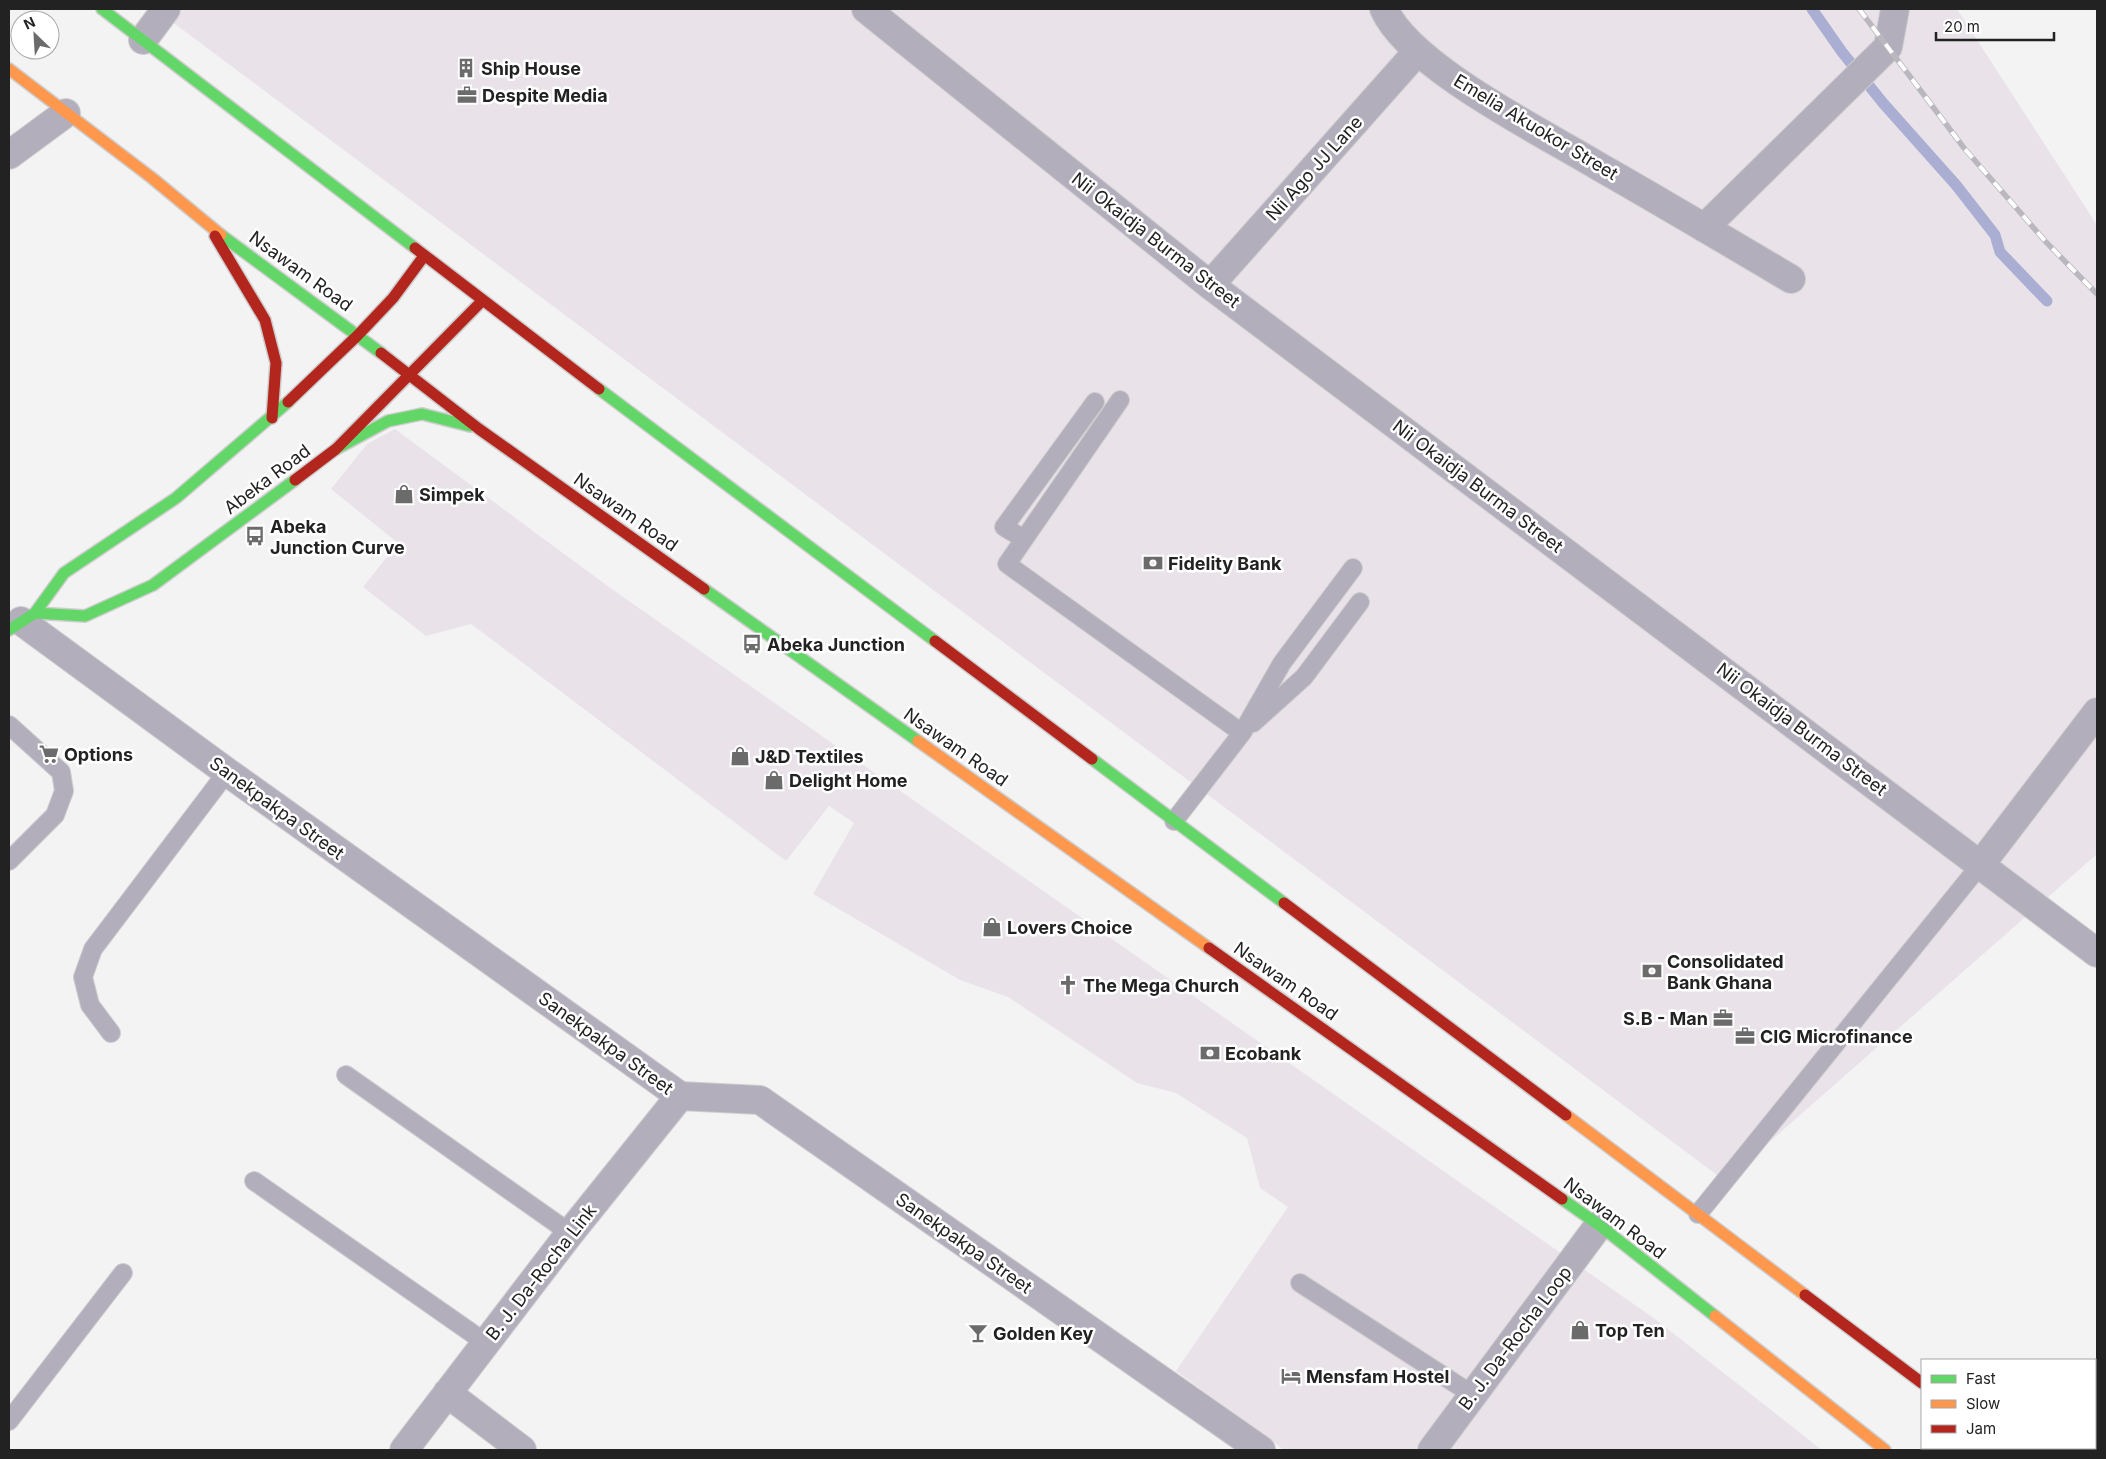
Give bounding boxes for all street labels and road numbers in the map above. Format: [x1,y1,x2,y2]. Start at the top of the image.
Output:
street label: Emelia Akuokor Street [1450,70,1622,184]
street label: Nii Ago JJ Lane [1261,111,1367,225]
street label: Nii Okaidja Burma Street [1068,168,1244,312]
street label: Nsawam Road [245,227,357,315]
street label: Nii Okaidja Burma Street [1389,415,1567,557]
street label: Abeka Road [220,440,314,518]
street label: Nsawam Road [570,468,682,556]
street label: Nii Okaidja Burma Street [1713,658,1891,800]
street label: Nsawam Road [900,703,1012,791]
street label: Sanekpakpa Street [206,752,348,864]
street label: Nsawam Road [1230,937,1342,1025]
street label: Sanekpakpa Street [535,987,677,1099]
street label: Nsawam Road [1560,1173,1670,1263]
street label: Sanekpakpa Street [892,1188,1036,1298]
street label: B. J. Da-Rocha Link [481,1200,601,1344]
street label: B. J. Da-Rocha Loop [1454,1262,1576,1414]

